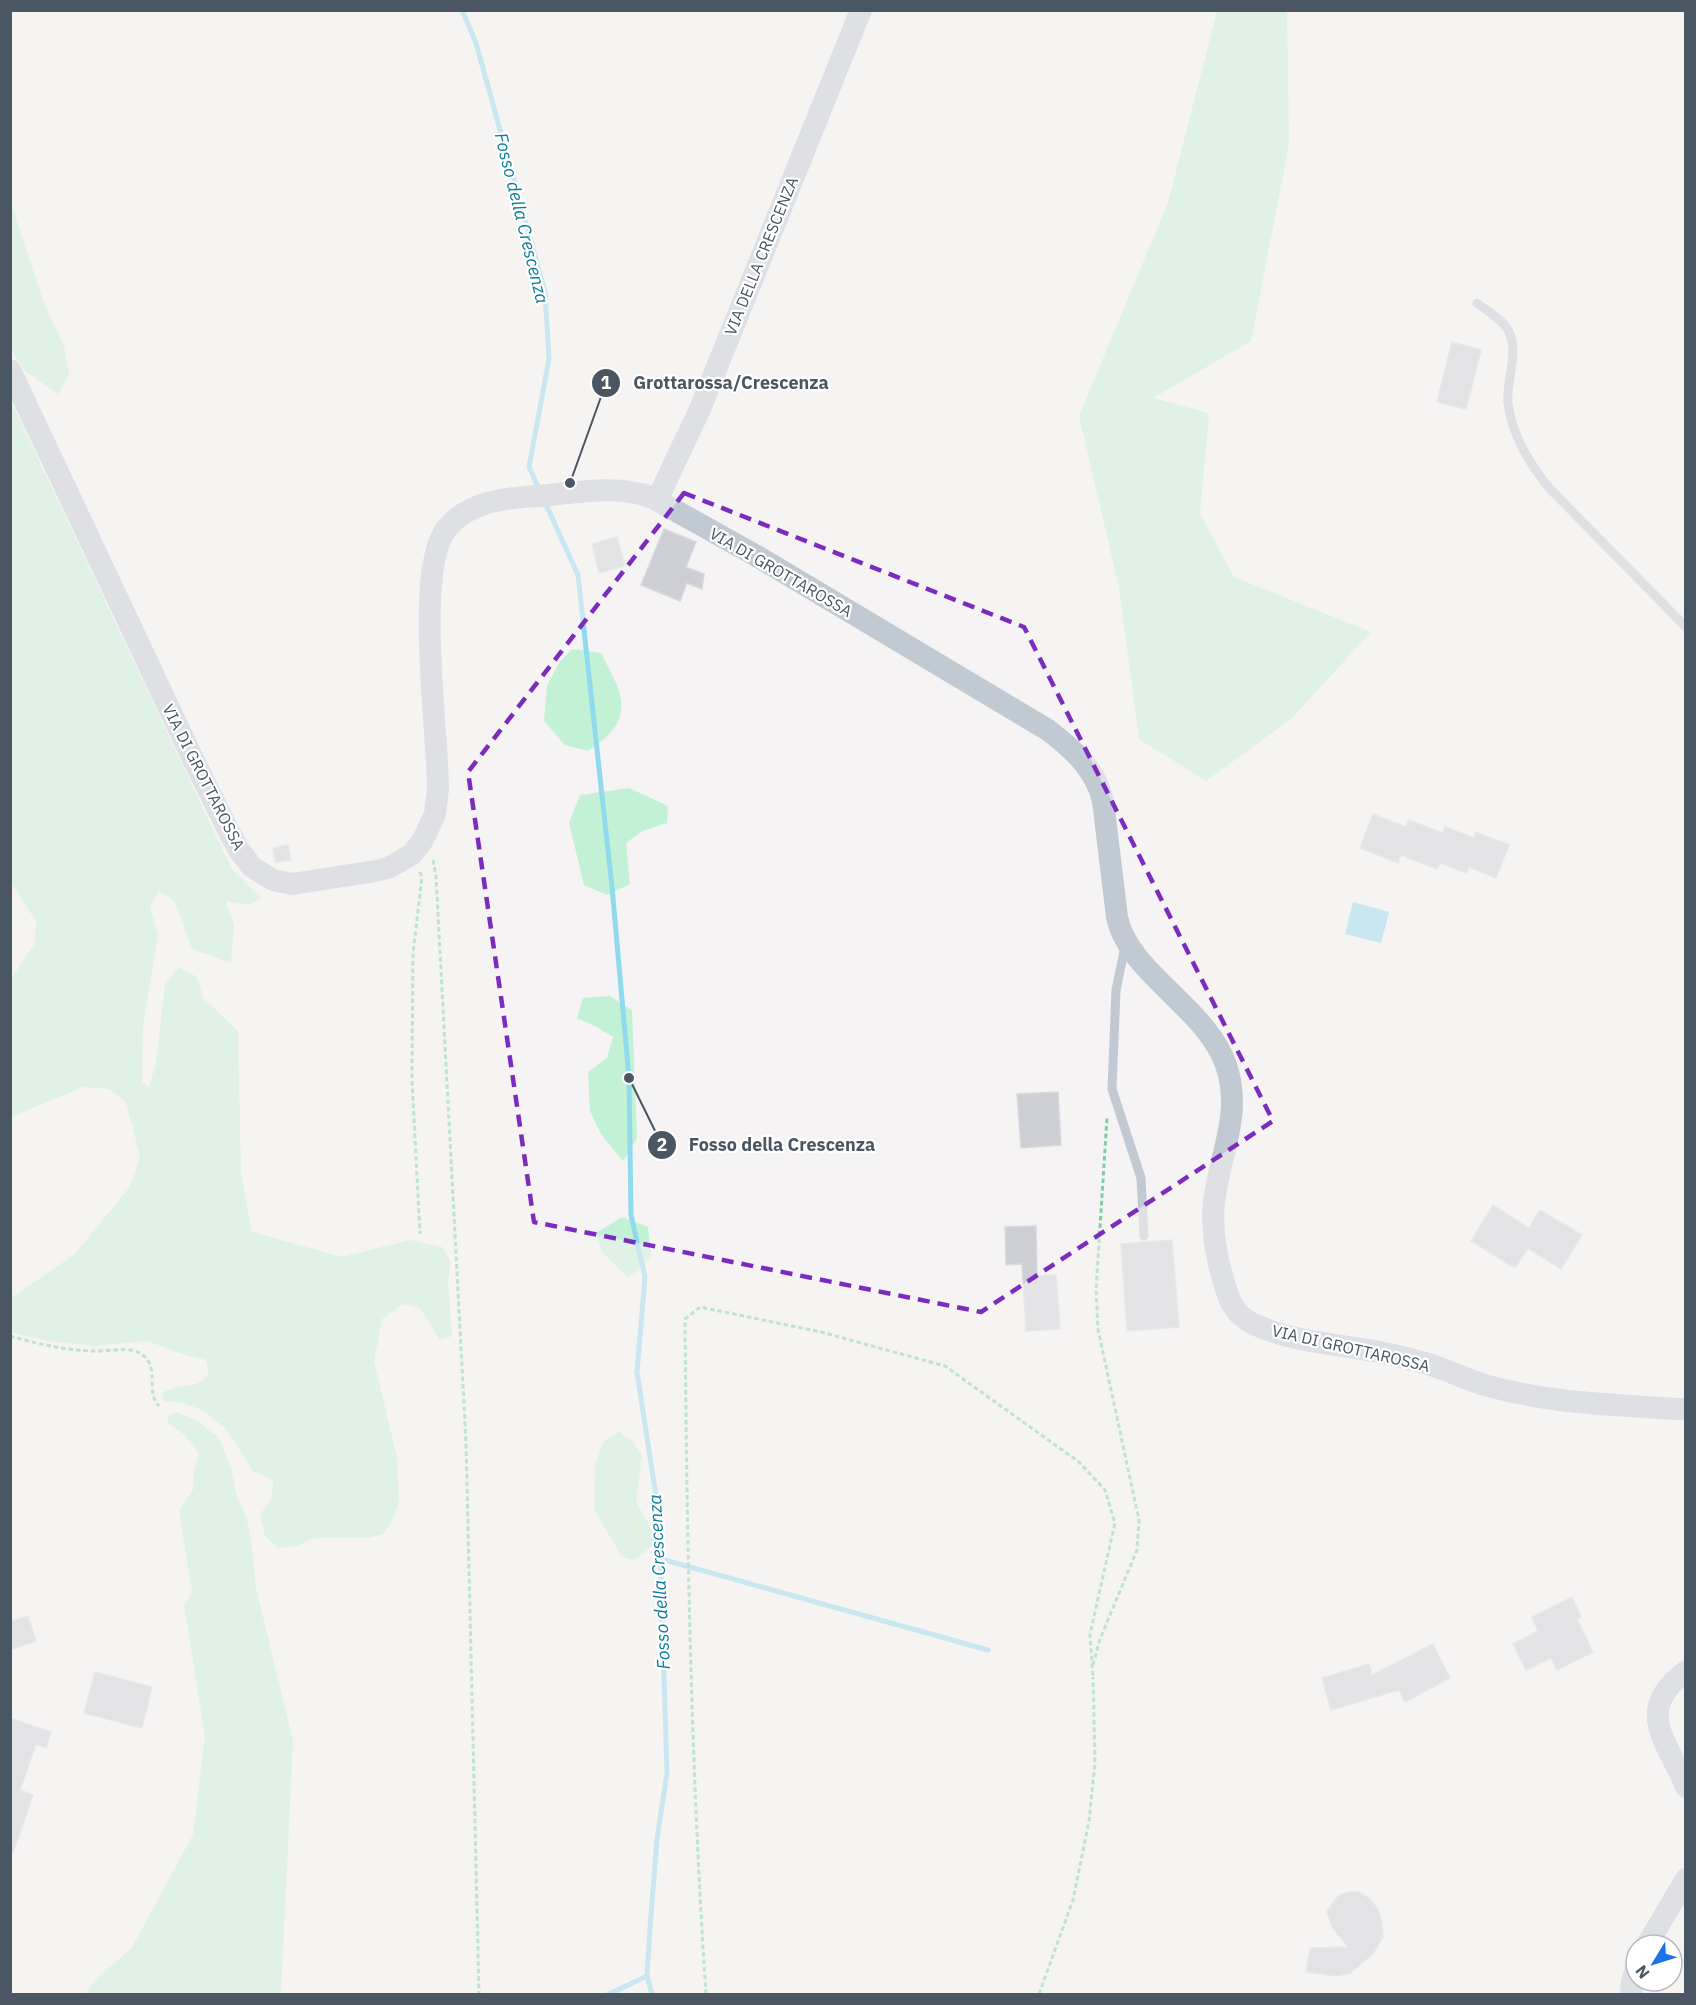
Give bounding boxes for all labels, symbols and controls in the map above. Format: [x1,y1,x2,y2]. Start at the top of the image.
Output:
water label: Fosso della Crescenza [490,130,554,306]
street label: VIA DELLA CRESCENZA [720,174,802,338]
callout: Grottarossa/Crescenza [591,365,841,401]
text: 1 [601,371,612,394]
text: Grottarossa/Crescenza [633,371,829,394]
street label: VIA DI GROTTAROSSA [706,523,856,621]
street label: VIA DI GROTTAROSSA [158,701,250,853]
callout: Fosso della Crescenza [647,1127,888,1163]
text: 2 [657,1133,667,1156]
text: Fosso della Crescenza [689,1133,875,1156]
street label: VIA DI GROTTAROSSA [1270,1320,1432,1376]
water label: Fosso della Crescenza [643,1494,675,1670]
north arrow [1624,1933,1684,1993]
text: N [1631,1962,1654,1983]

